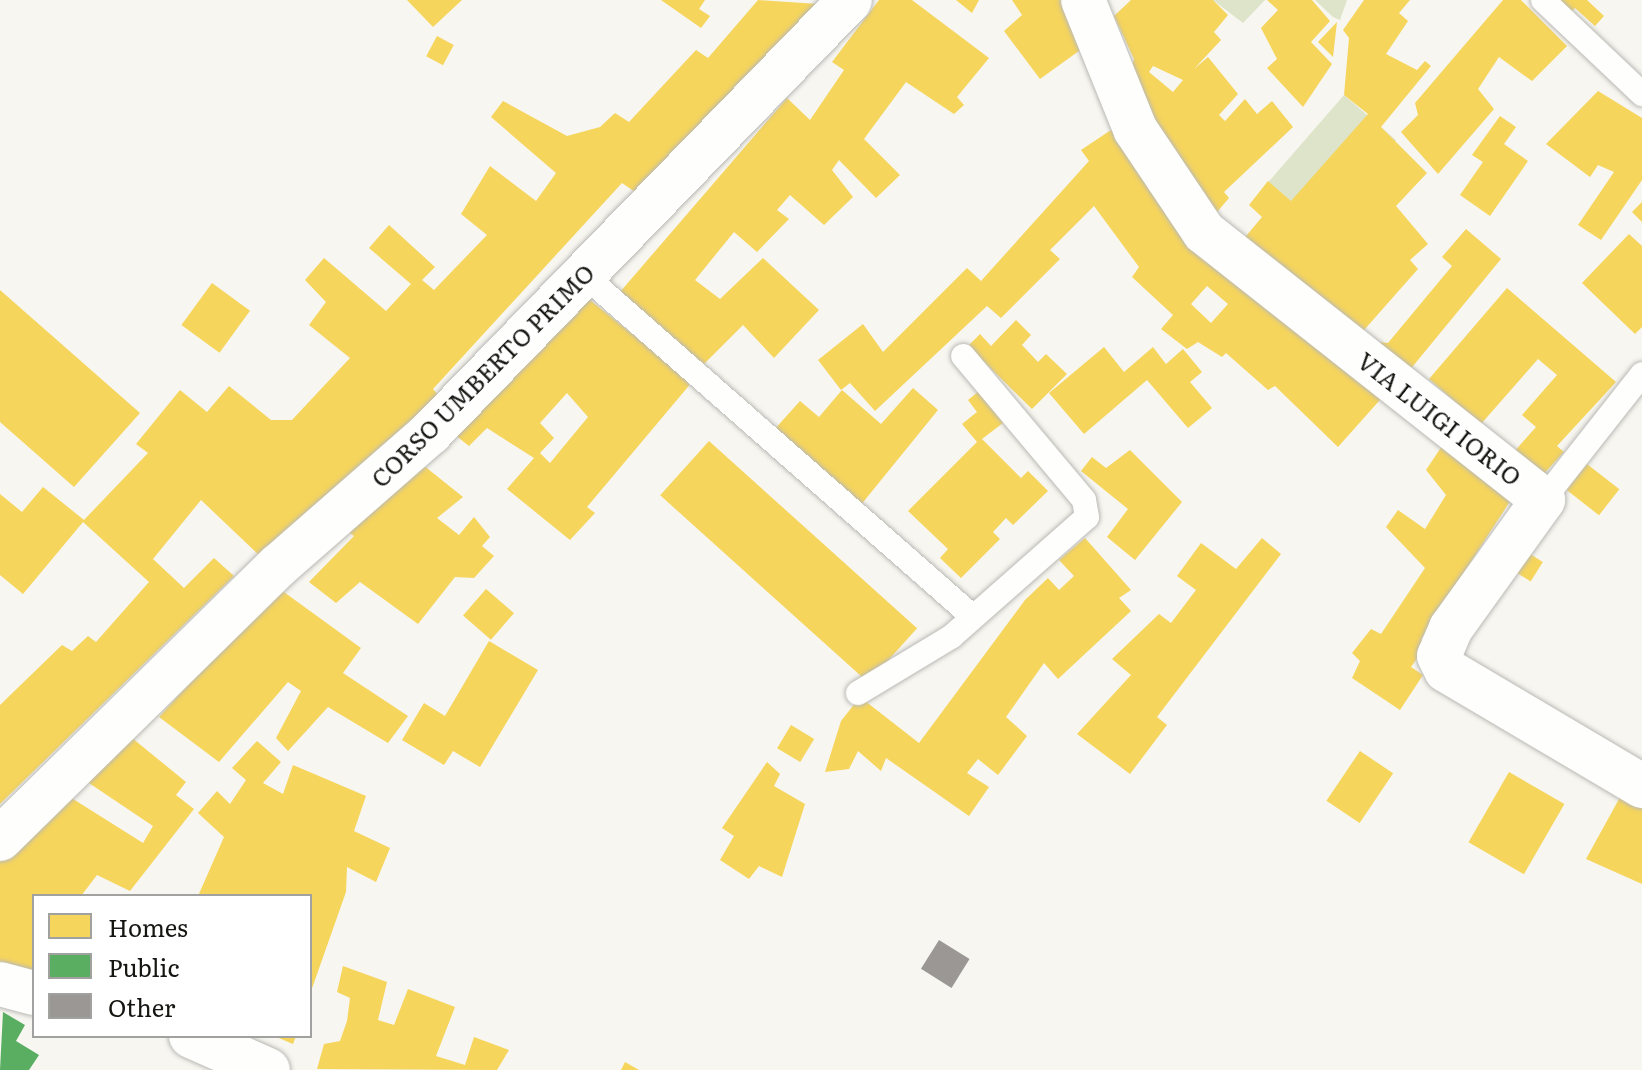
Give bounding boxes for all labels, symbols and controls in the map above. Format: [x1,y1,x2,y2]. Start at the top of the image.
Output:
street label: CORSO UMBERTO PRIMO [365,258,599,492]
street label: VIA LUIGI IORIO [1353,345,1527,491]
legend [32,894,312,1038]
text: Homes [108,909,188,944]
text: Public [108,949,179,984]
text: Other [108,989,175,1024]

